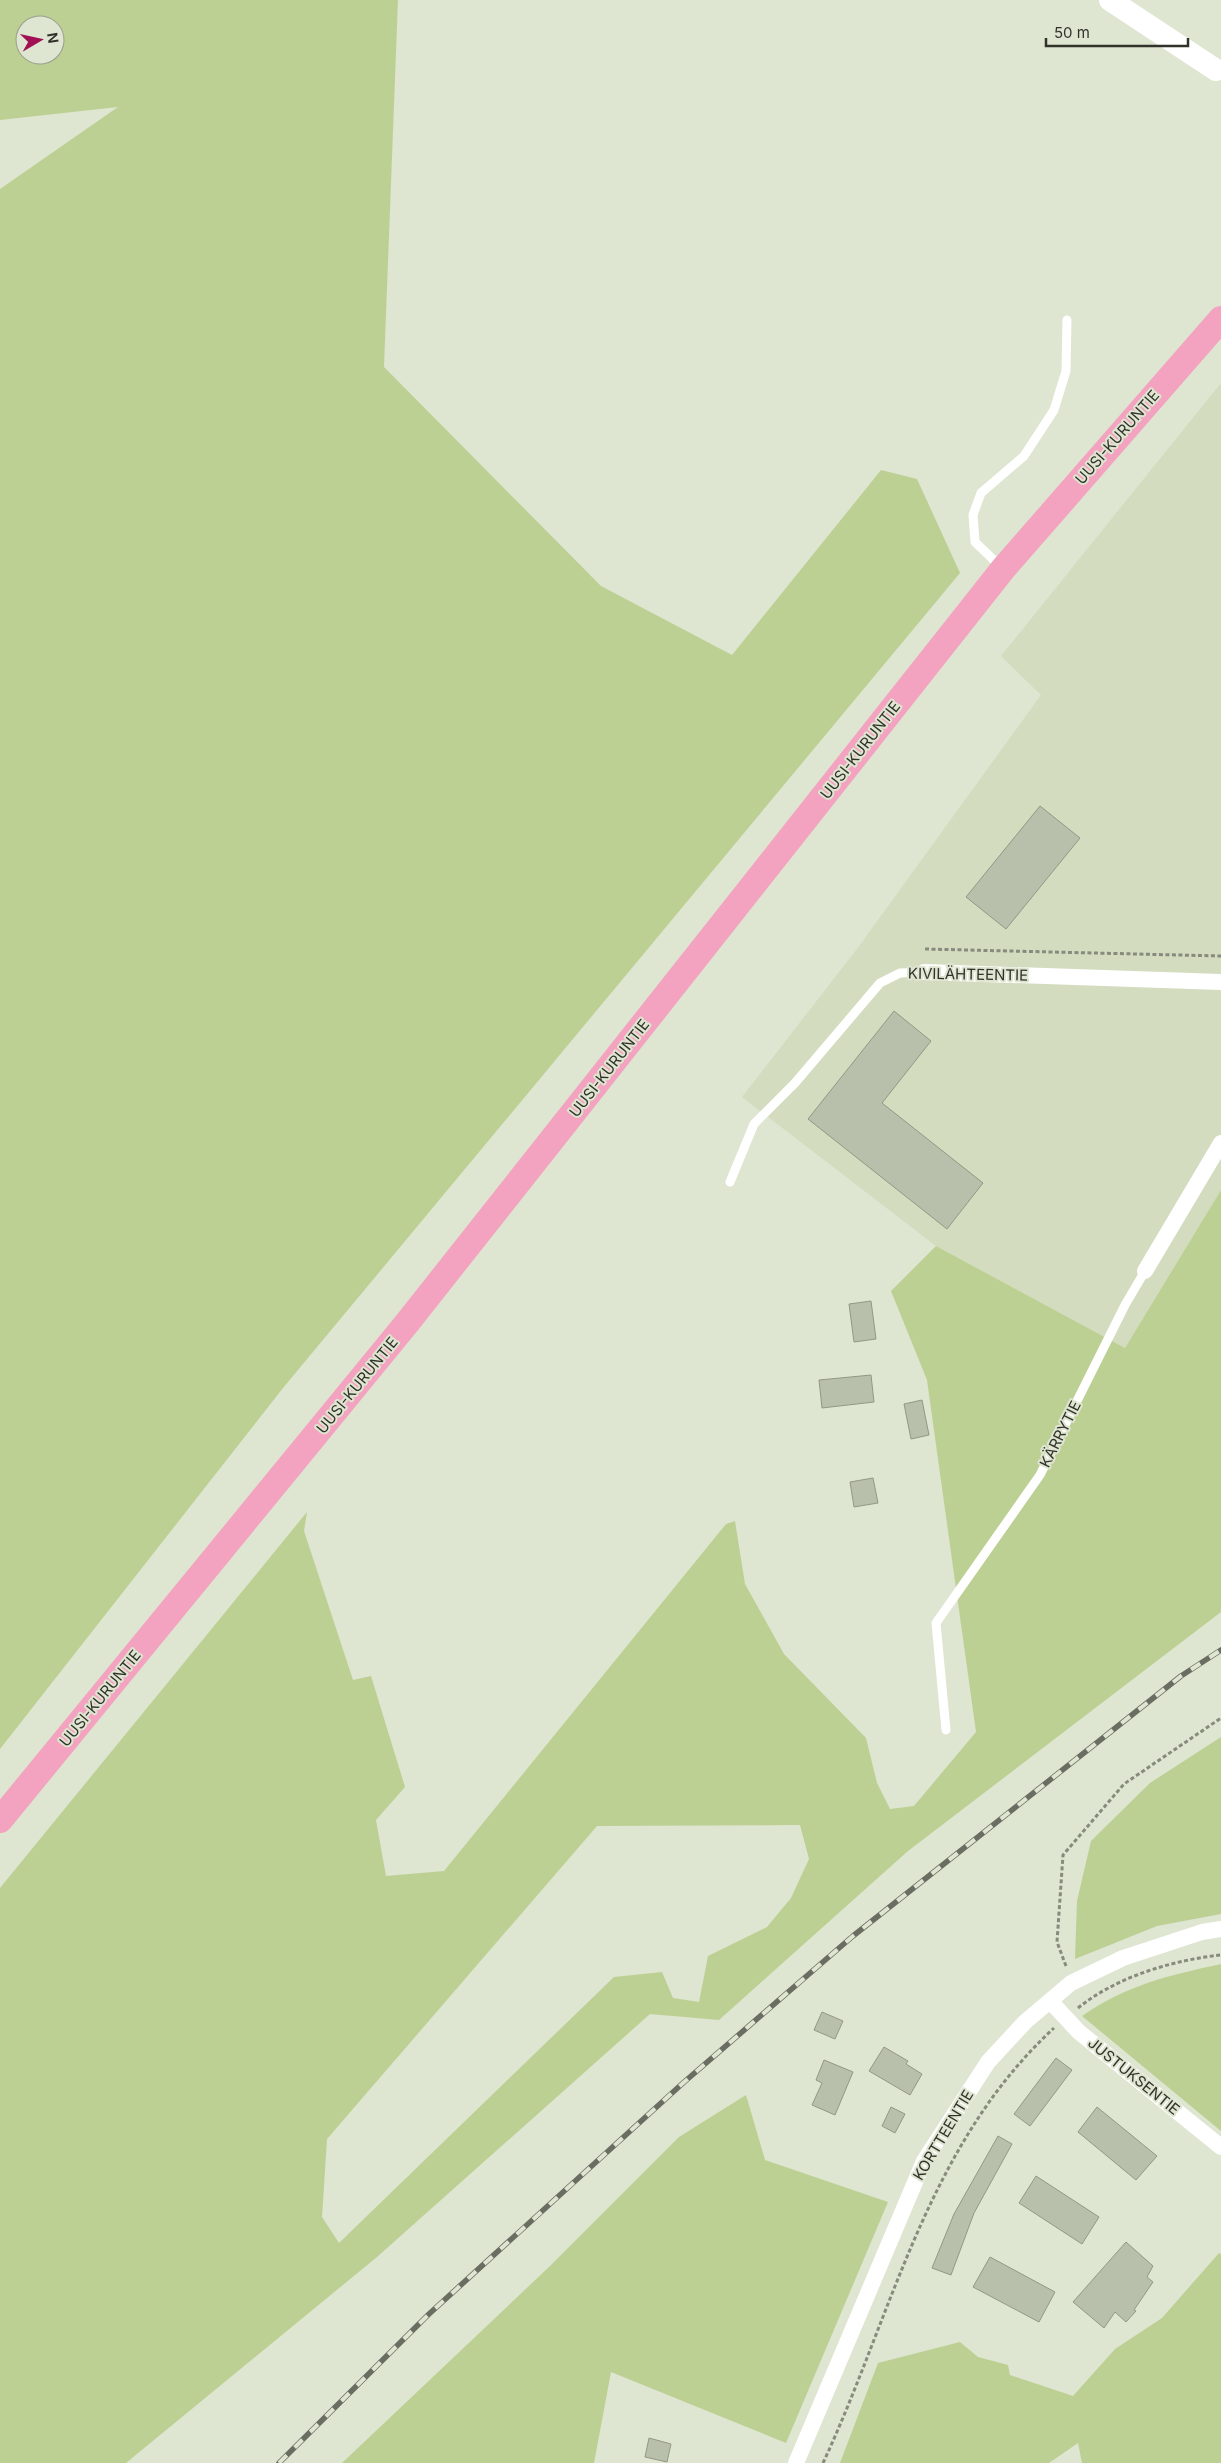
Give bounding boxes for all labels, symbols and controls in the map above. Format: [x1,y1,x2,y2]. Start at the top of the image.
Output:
north arrow [15,15,65,65]
scale bar [1046,15,1188,47]
text: 50 m [1054,23,1090,42]
text: N [44,31,63,44]
street label: UUSI-KURUNTIE [1071,386,1163,488]
street label: UUSI-KURUNTIE [816,697,904,803]
street label: KIVILÄHTEENTIE [908,963,1028,985]
street label: UUSI-KURUNTIE [565,1015,653,1121]
street label: UUSI-KURUNTIE [312,1333,402,1437]
street label: KÄRRYTIE [1035,1397,1085,1471]
street label: UUSI-KURUNTIE [55,1646,145,1750]
street label: JUSTUKSENTIE [1084,2033,1184,2119]
street label: KORTTEENTIE [909,2086,977,2184]

